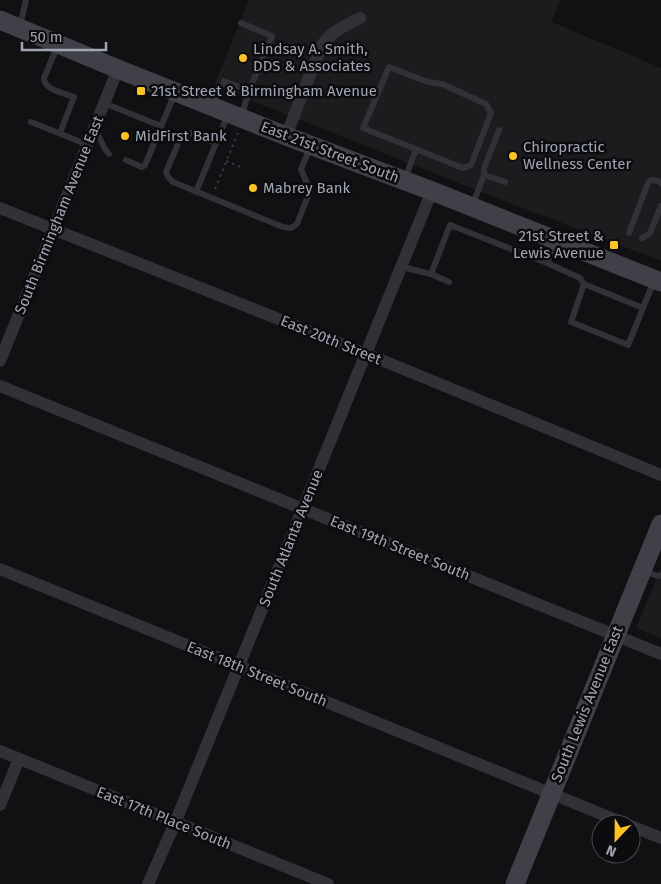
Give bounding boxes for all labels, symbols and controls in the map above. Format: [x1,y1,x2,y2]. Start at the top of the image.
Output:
scale bar [22,20,106,52]
text: 50 m [30,28,63,46]
place label: Lindsay A. Smith, DDS & Associates [253,40,371,75]
marker: Lindsay A. Smith, DDS & Associates [237,52,249,64]
place label: 21st Street & Birmingham Avenue [151,82,377,100]
marker: 21st Street & Birmingham Avenue [135,85,147,97]
street label: South Birmingham Avenue East [11,113,107,317]
street label: East 21st Street South [258,117,402,187]
place label: MidFirst Bank [135,127,227,145]
marker: MidFirst Bank [119,130,131,142]
place label: Chiropractic Wellness Center [523,138,631,173]
marker: Chiropractic Wellness Center [507,150,519,162]
place label: Mabrey Bank [263,179,351,197]
marker: Mabrey Bank [247,182,259,194]
place label: 21st Street & Lewis Avenue [513,227,604,262]
marker: 21st Street & Lewis Avenue [608,239,620,251]
street label: East 20th Street [278,312,384,369]
street label: South Atlanta Avenue [255,467,327,609]
street label: East 19th Street South [327,512,473,584]
street label: South Lewis Avenue East [547,623,627,785]
street label: East 18th Street South [184,638,330,710]
street label: East 17th Place South [94,783,234,853]
north arrow [591,814,641,864]
text: N [604,841,619,860]

